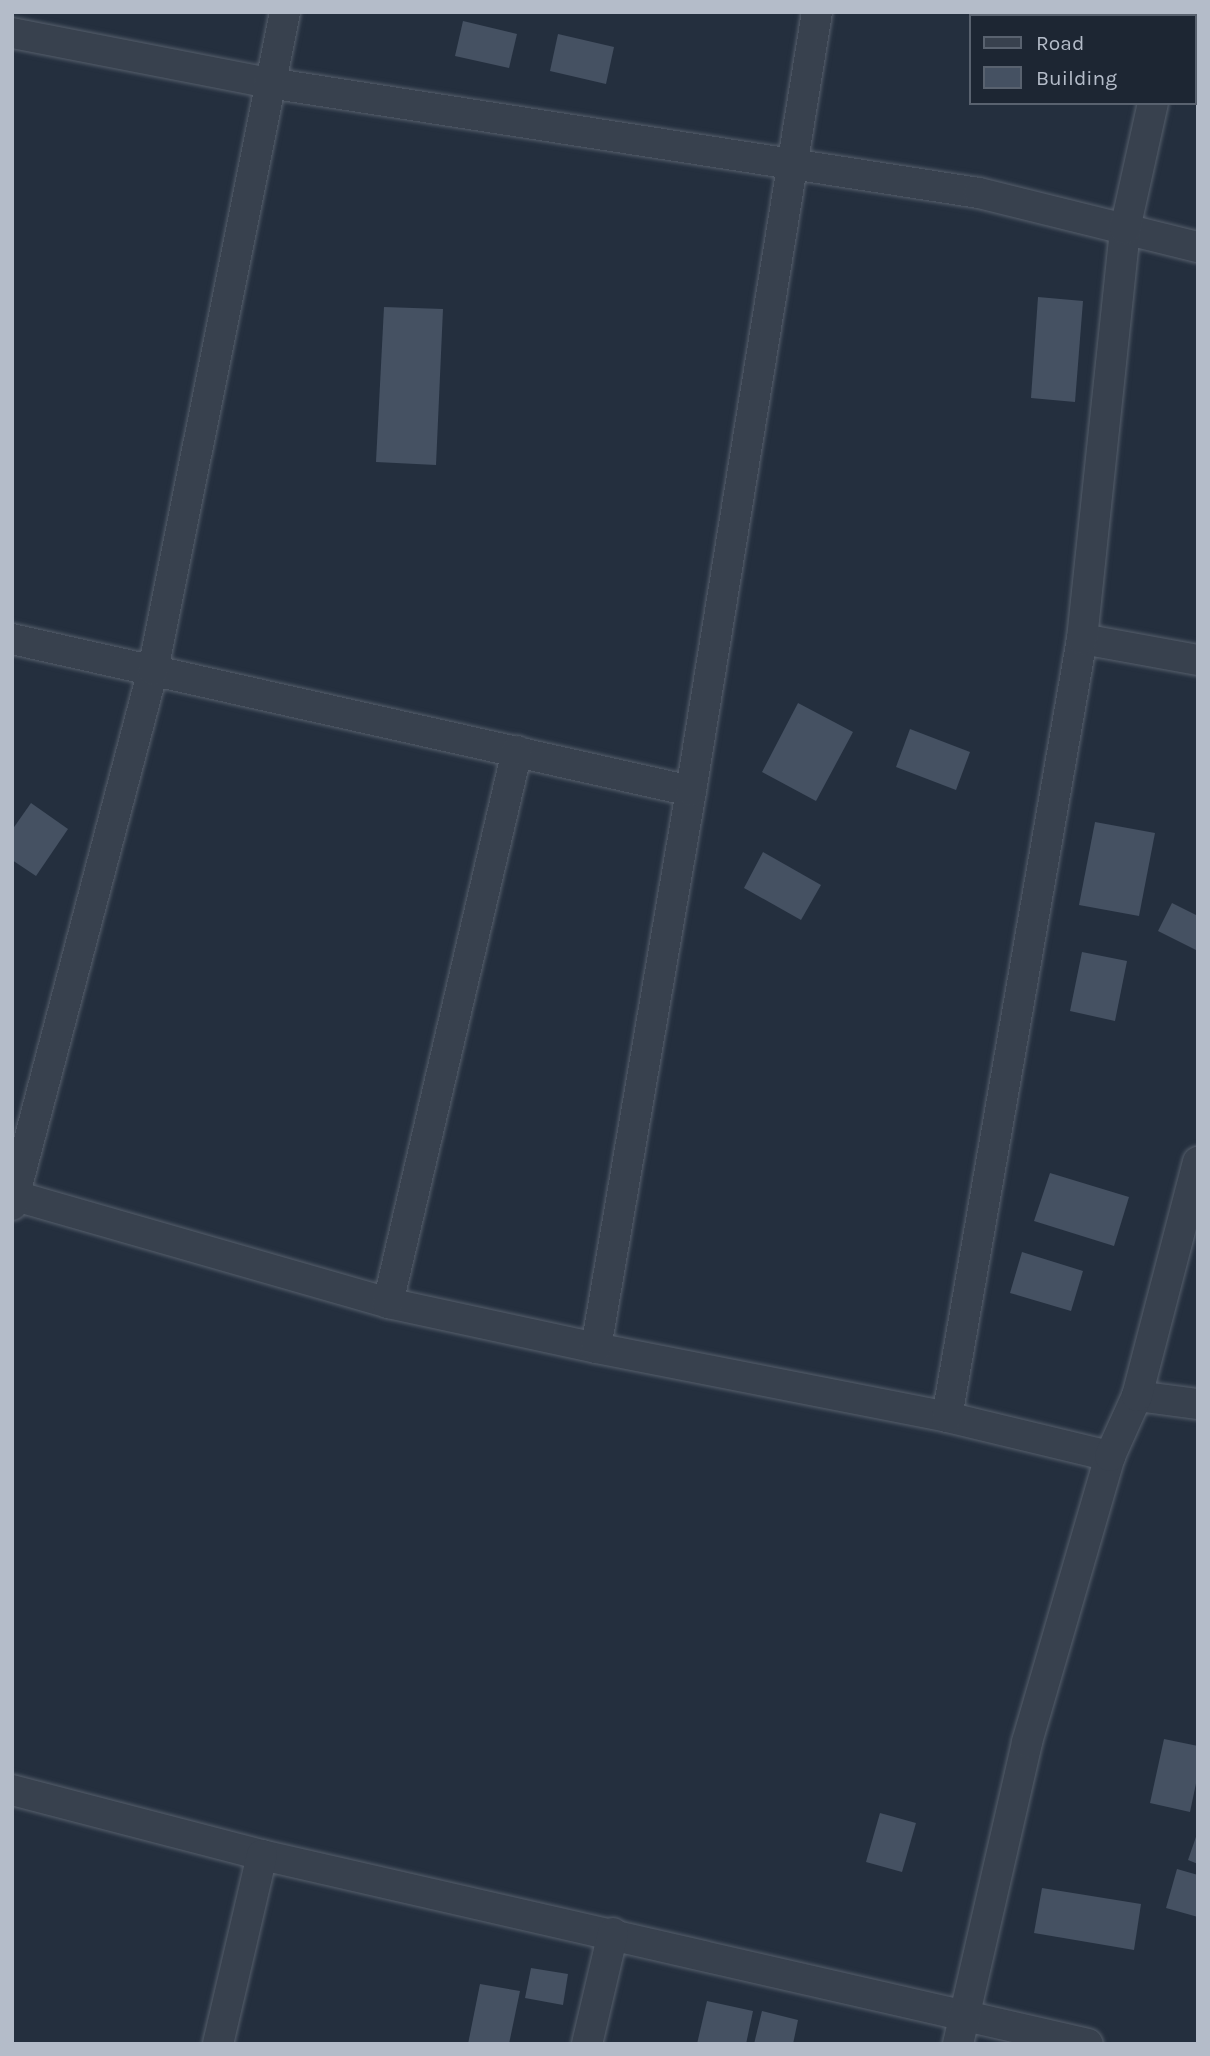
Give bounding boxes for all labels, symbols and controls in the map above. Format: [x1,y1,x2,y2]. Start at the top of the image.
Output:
legend [968,14,1196,105]
text: Road [1036,31,1084,55]
text: Building [1036,66,1117,90]

